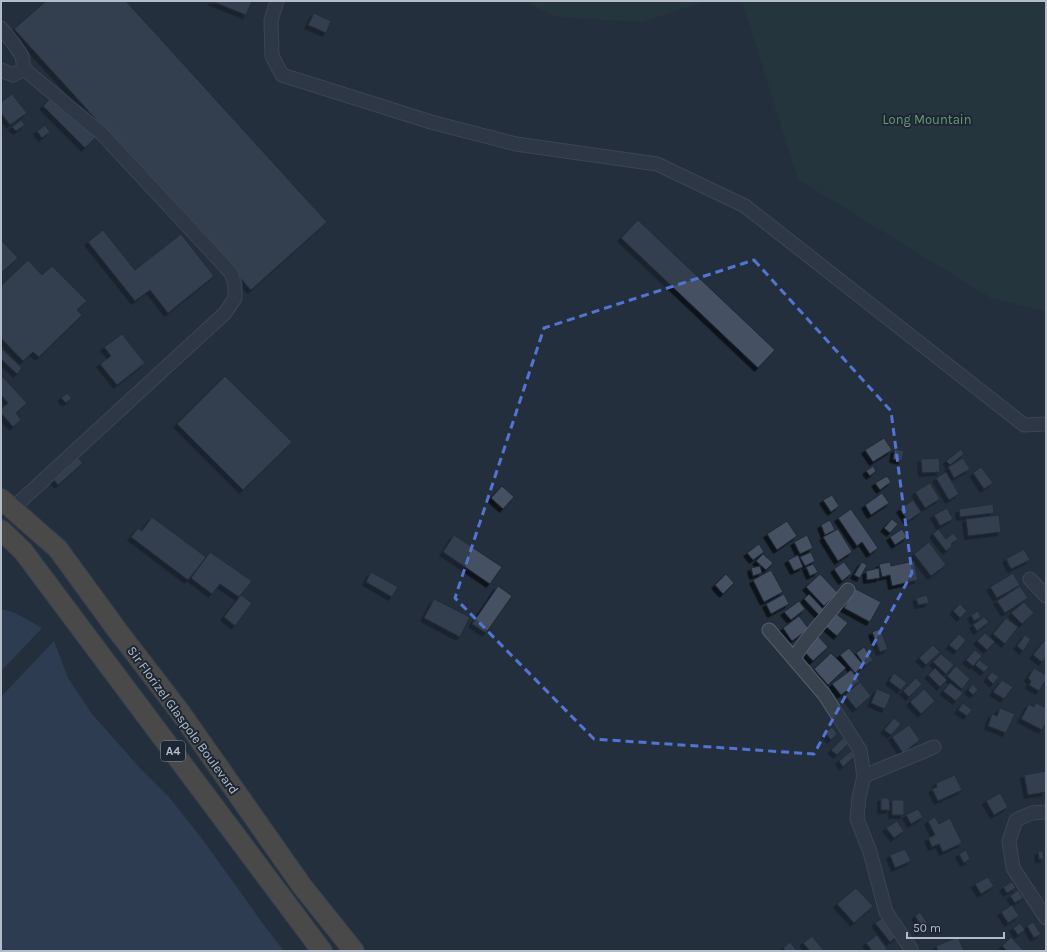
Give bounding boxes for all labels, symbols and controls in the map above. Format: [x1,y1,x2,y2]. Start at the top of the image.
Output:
park label: Long Mountain [882,112,972,127]
street label: Sir Florizel Glaspole Boulevard [124,643,242,797]
road number: A4 [161,741,185,761]
scale bar [907,914,1004,940]
text: 50 m [913,921,941,935]

